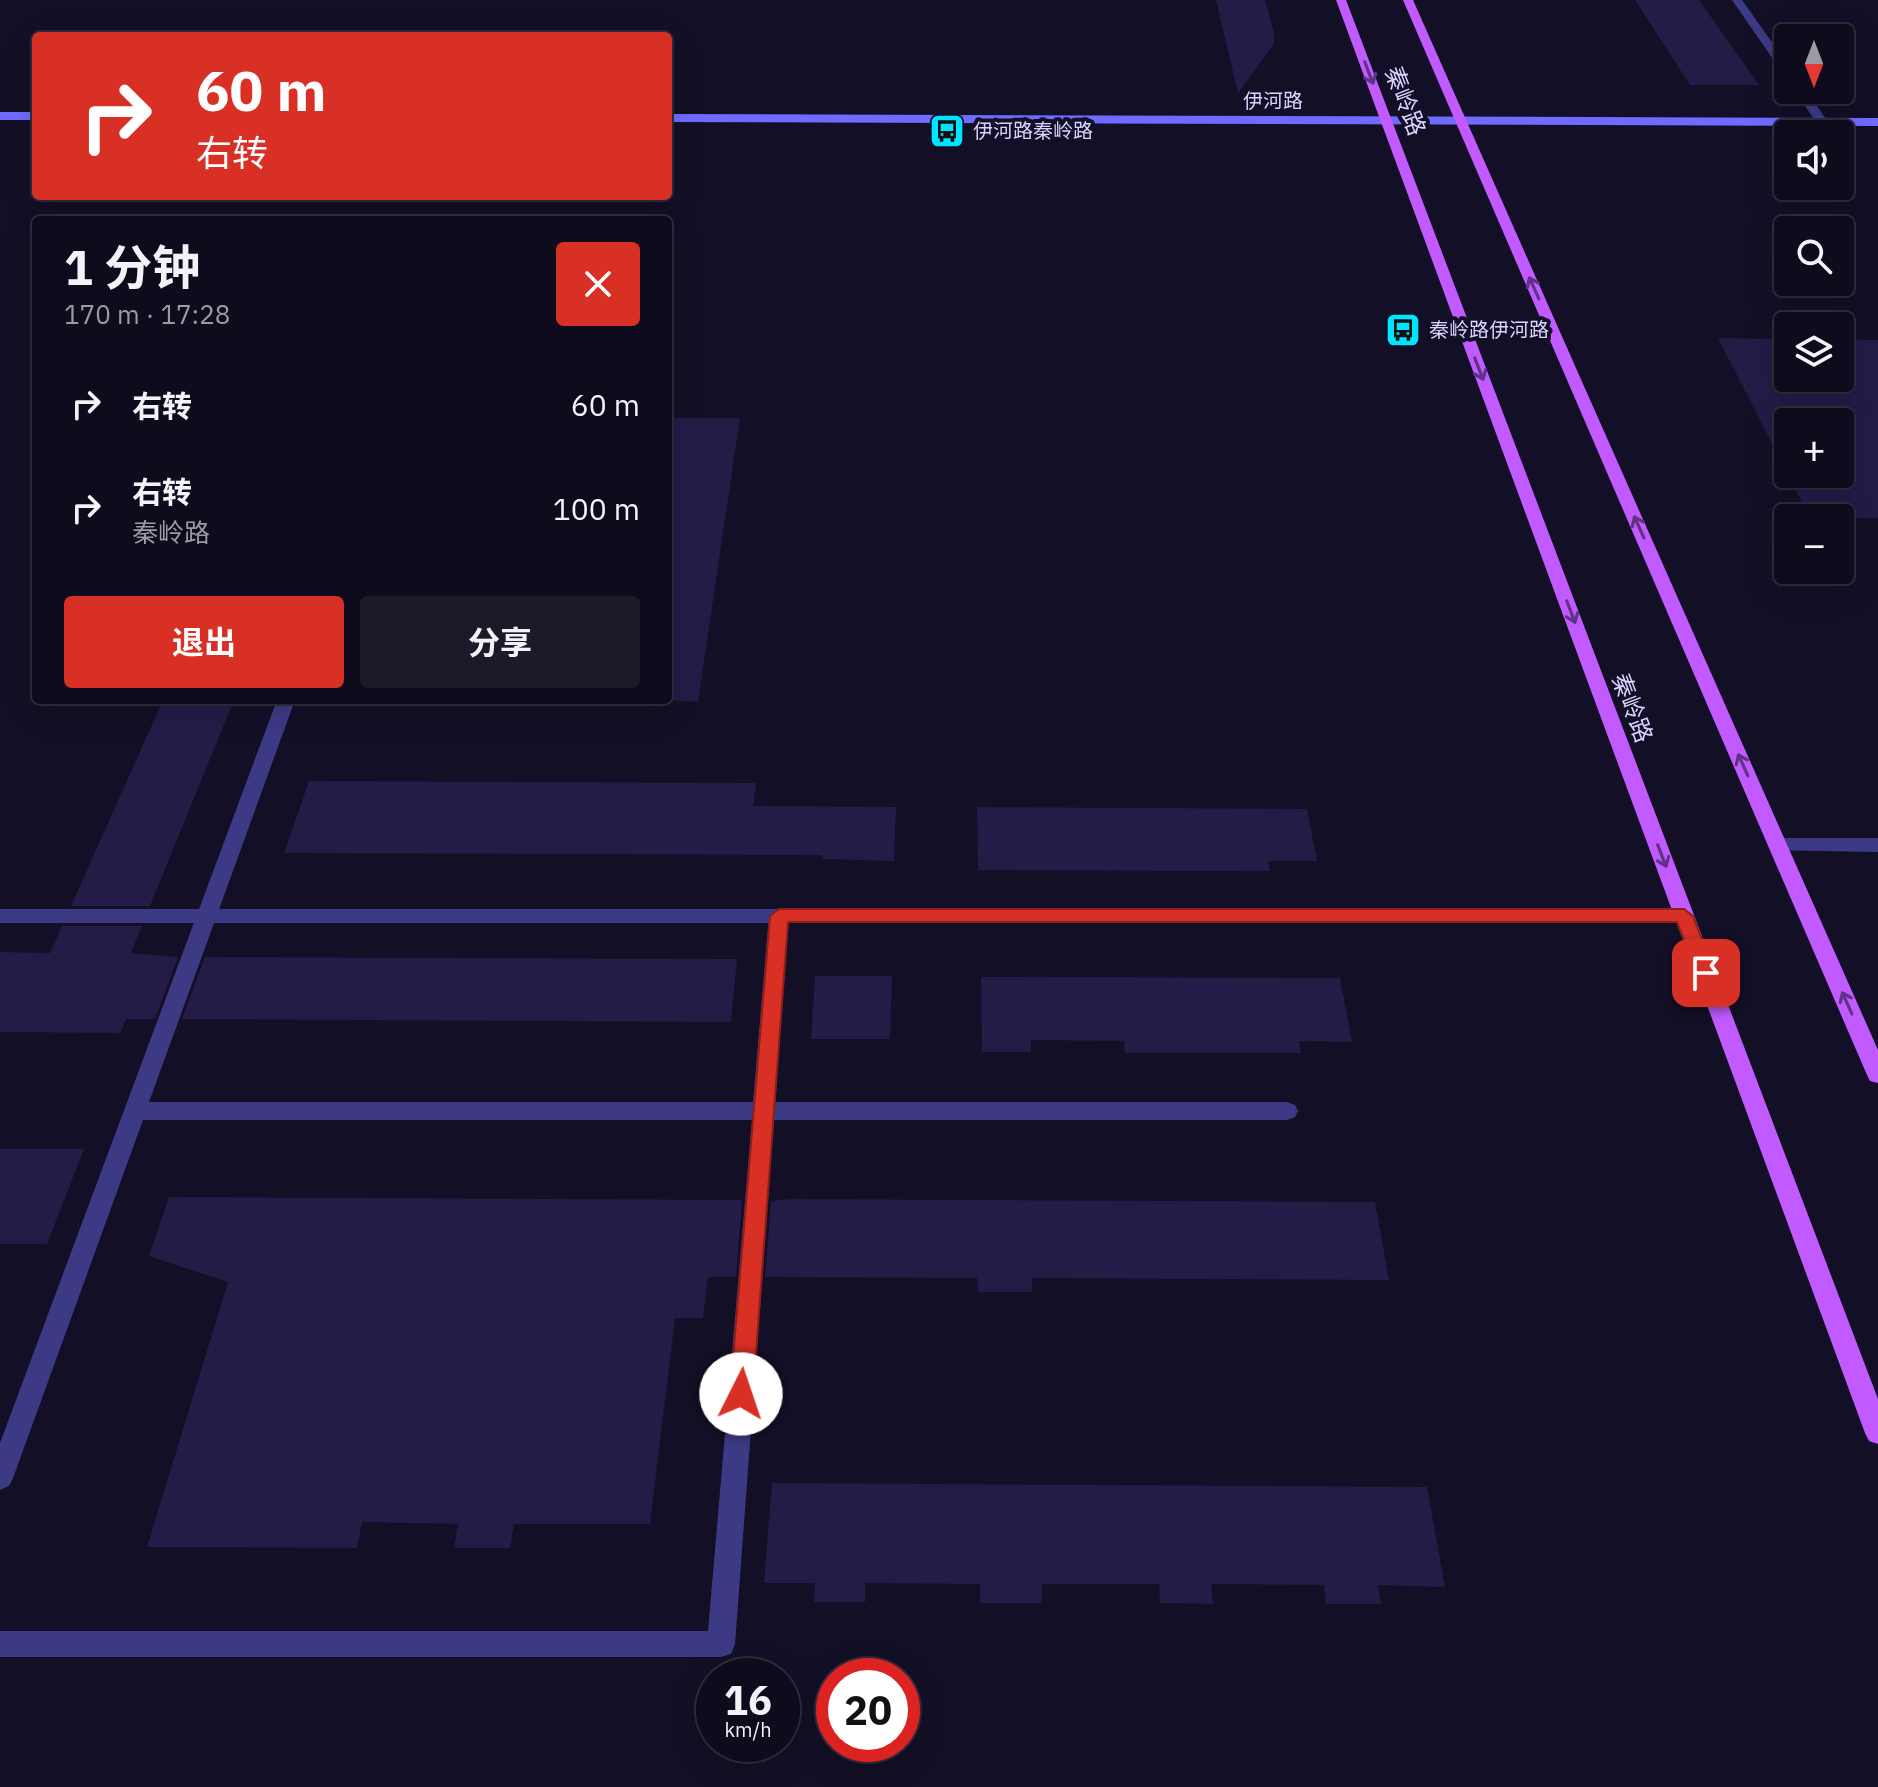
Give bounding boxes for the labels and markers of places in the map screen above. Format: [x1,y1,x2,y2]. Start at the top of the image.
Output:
bus stop icon: 伊河路秦岭路 [928,112,966,150]
place label: 伊河路秦岭路 [973,117,1093,144]
bus stop icon: 秦岭路伊河路 [1384,311,1422,349]
place label: 秦岭路伊河路 [1429,316,1549,343]
pin [1672,939,1740,1007]

